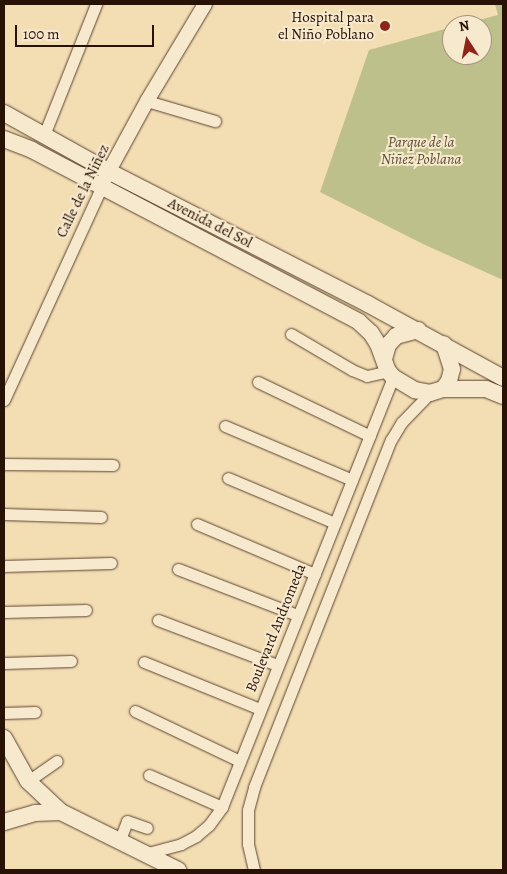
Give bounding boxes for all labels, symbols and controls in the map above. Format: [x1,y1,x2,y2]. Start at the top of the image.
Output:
place label: Hospital para el Niño Poblano [278,8,374,43]
scale bar [18,15,156,47]
north arrow [442,15,492,65]
text: N [457,15,471,36]
marker: Hospital para el Niño Poblano [378,19,392,33]
text: 100 m [23,24,60,44]
park label: Parque de la Niñez Poblana [381,133,461,168]
street label: Calle de la Niñez [53,141,113,241]
street label: Avenida del Sol [165,194,255,252]
street label: Boulevard Andromeda [242,561,310,695]

